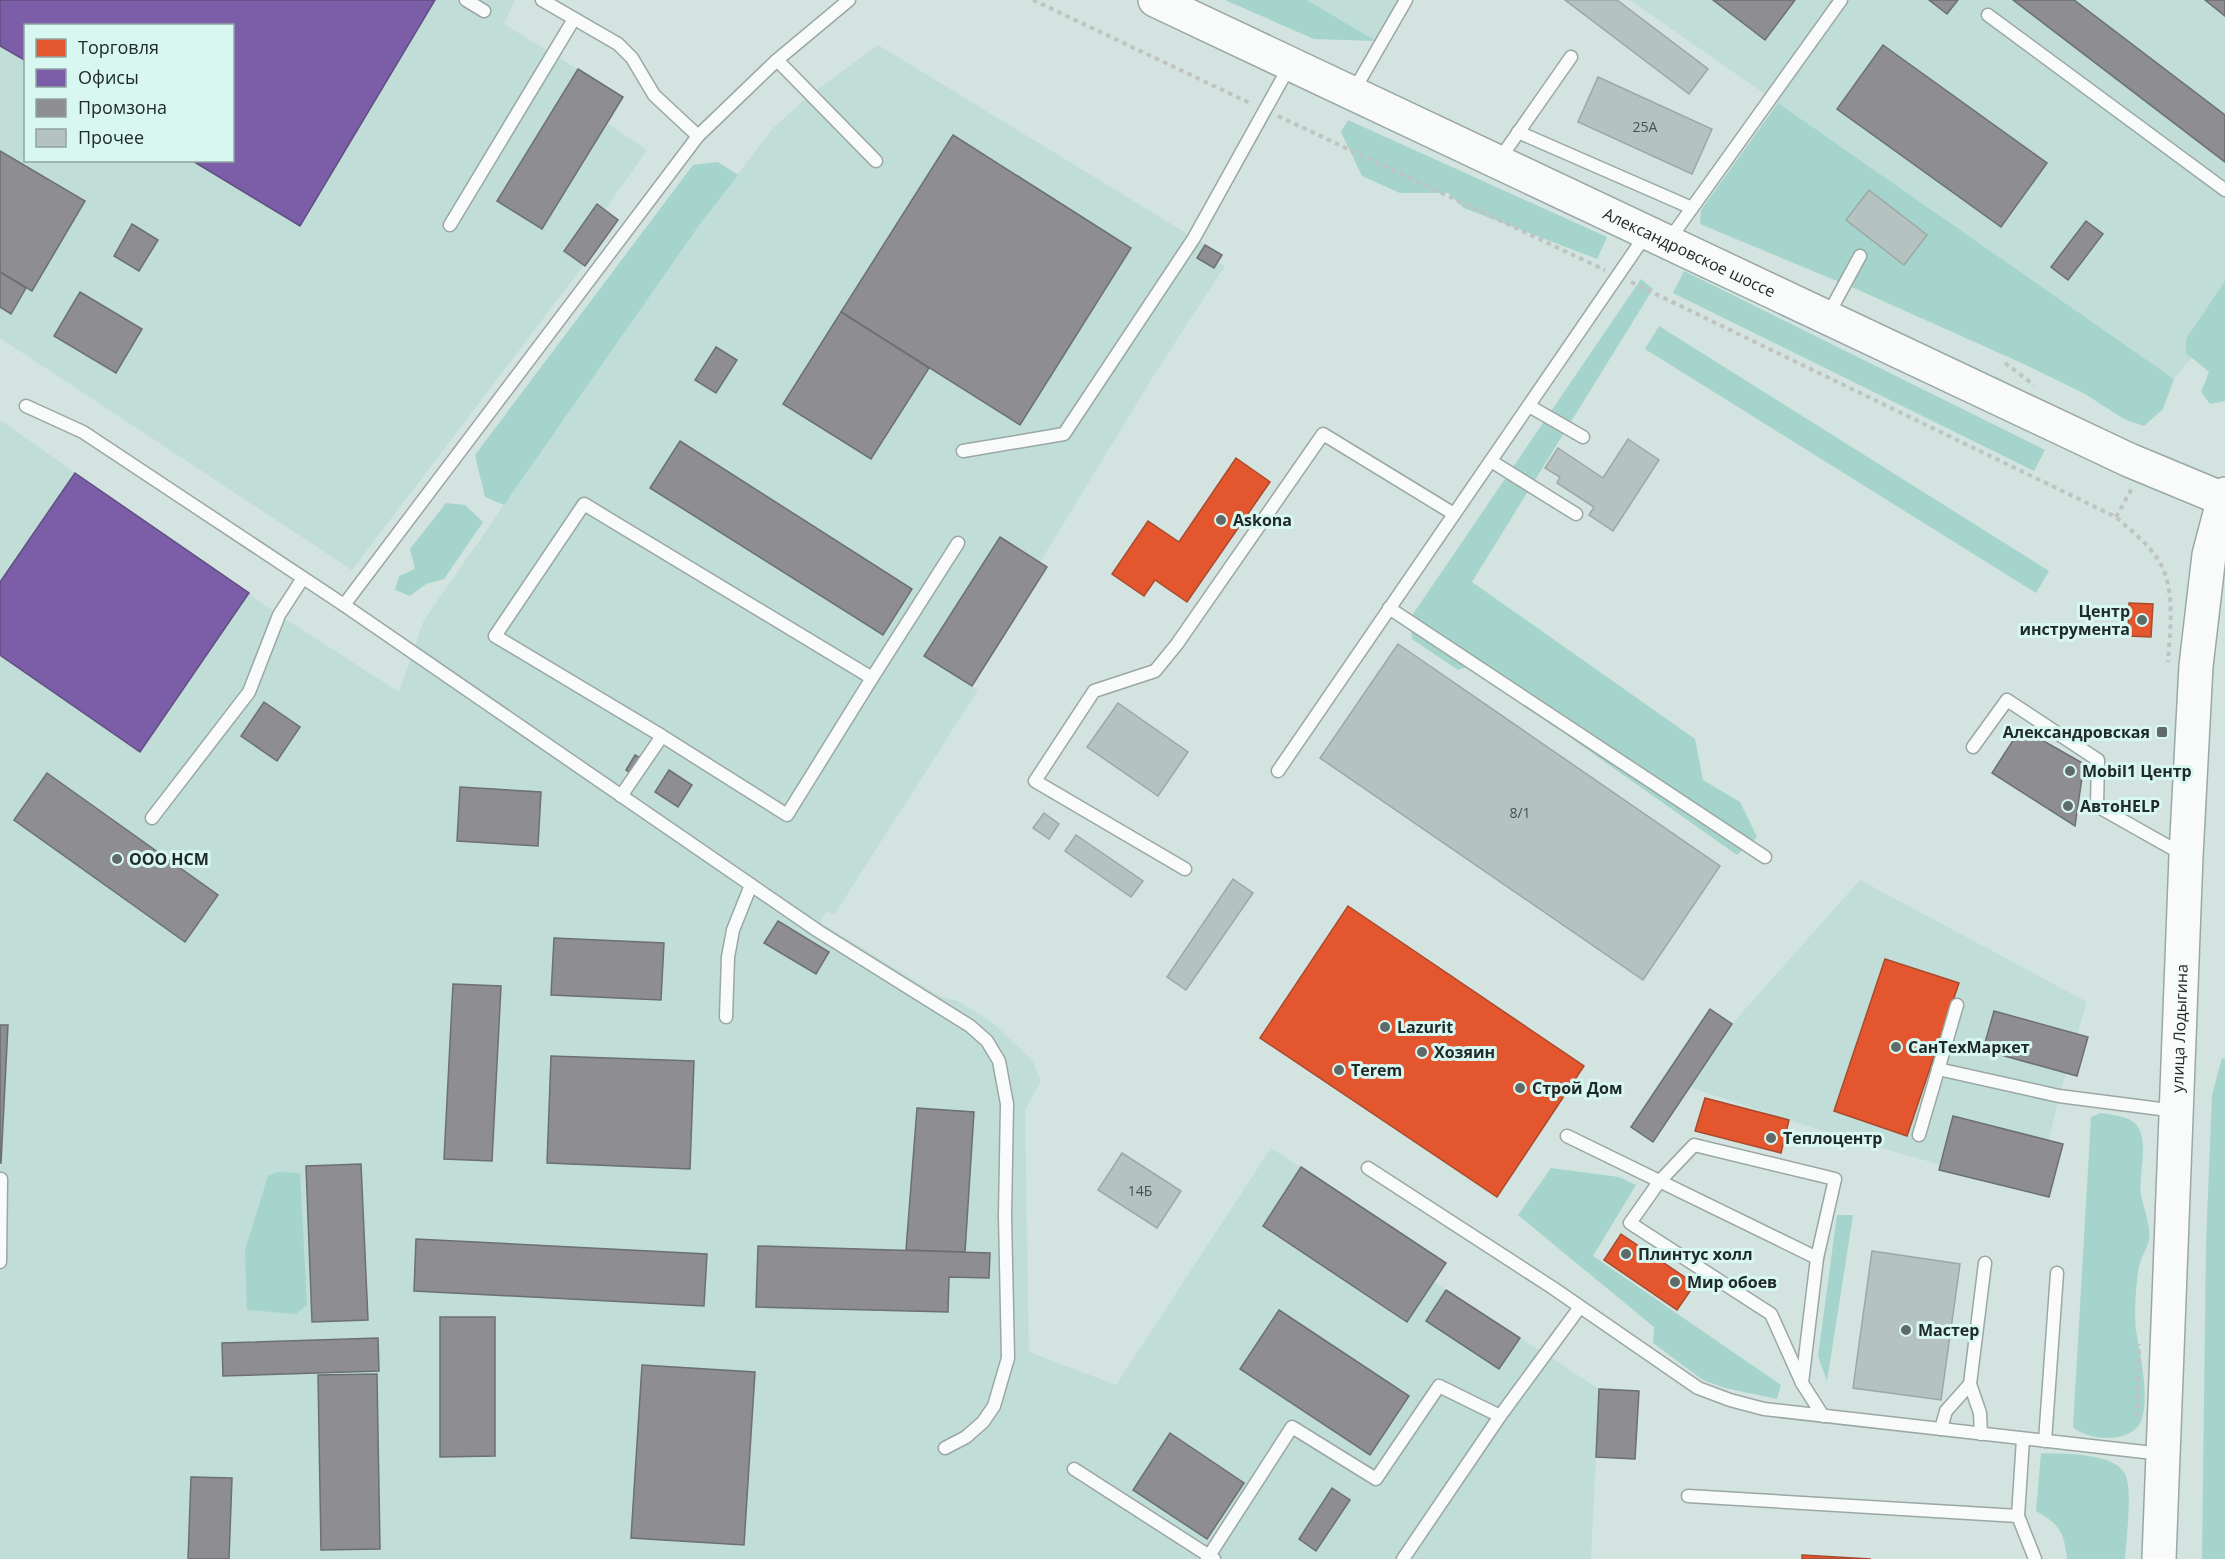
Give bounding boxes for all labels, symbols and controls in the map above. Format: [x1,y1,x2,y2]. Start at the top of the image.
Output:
legend [24,24,234,162]
text: Торговля [78,35,159,59]
text: Офисы [78,65,139,89]
text: Промзона [78,95,167,119]
house number: 25А [1633,117,1658,136]
text: Прочее [78,125,144,149]
street label: Александровское шоссе [1600,202,1779,302]
place label: Askona [1233,509,1292,531]
marker: Askona [1214,513,1228,527]
place label: Центр инструмента [2020,600,2130,640]
marker: Центр инструмента [2135,613,2149,627]
place label: Александровская [2003,721,2150,743]
marker: Александровская [2155,725,2169,739]
place label: Mobil1 Центр [2082,760,2192,782]
marker: Mobil1 Центр [2063,764,2077,778]
place label: АвтоHELP [2080,795,2160,817]
marker: АвтоHELP [2061,799,2075,813]
house number: 8/1 [1509,803,1531,822]
place label: ООО НСМ [129,848,209,870]
marker: ООО НСМ [110,852,124,866]
street label: улица Лодыгина [2166,964,2193,1093]
place label: Lazurit [1397,1016,1453,1038]
marker: Lazurit [1378,1020,1392,1034]
place label: СанТехМаркет [1908,1036,2030,1058]
marker: СанТехМаркет [1889,1040,1903,1054]
place label: Хозяин [1434,1041,1495,1063]
marker: Хозяин [1415,1045,1429,1059]
place label: Terem [1351,1059,1402,1081]
marker: Terem [1332,1063,1346,1077]
place label: Строй Дом [1532,1077,1622,1099]
marker: Строй Дом [1513,1081,1527,1095]
place label: Теплоцентр [1783,1127,1882,1149]
marker: Теплоцентр [1764,1131,1778,1145]
house number: 14Б [1128,1181,1152,1200]
place label: Плинтус холл [1638,1243,1753,1265]
marker: Плинтус холл [1619,1247,1633,1261]
place label: Мир обоев [1687,1271,1777,1293]
marker: Мир обоев [1668,1275,1682,1289]
place label: Мастер [1918,1319,1979,1341]
marker: Мастер [1899,1323,1913,1337]

